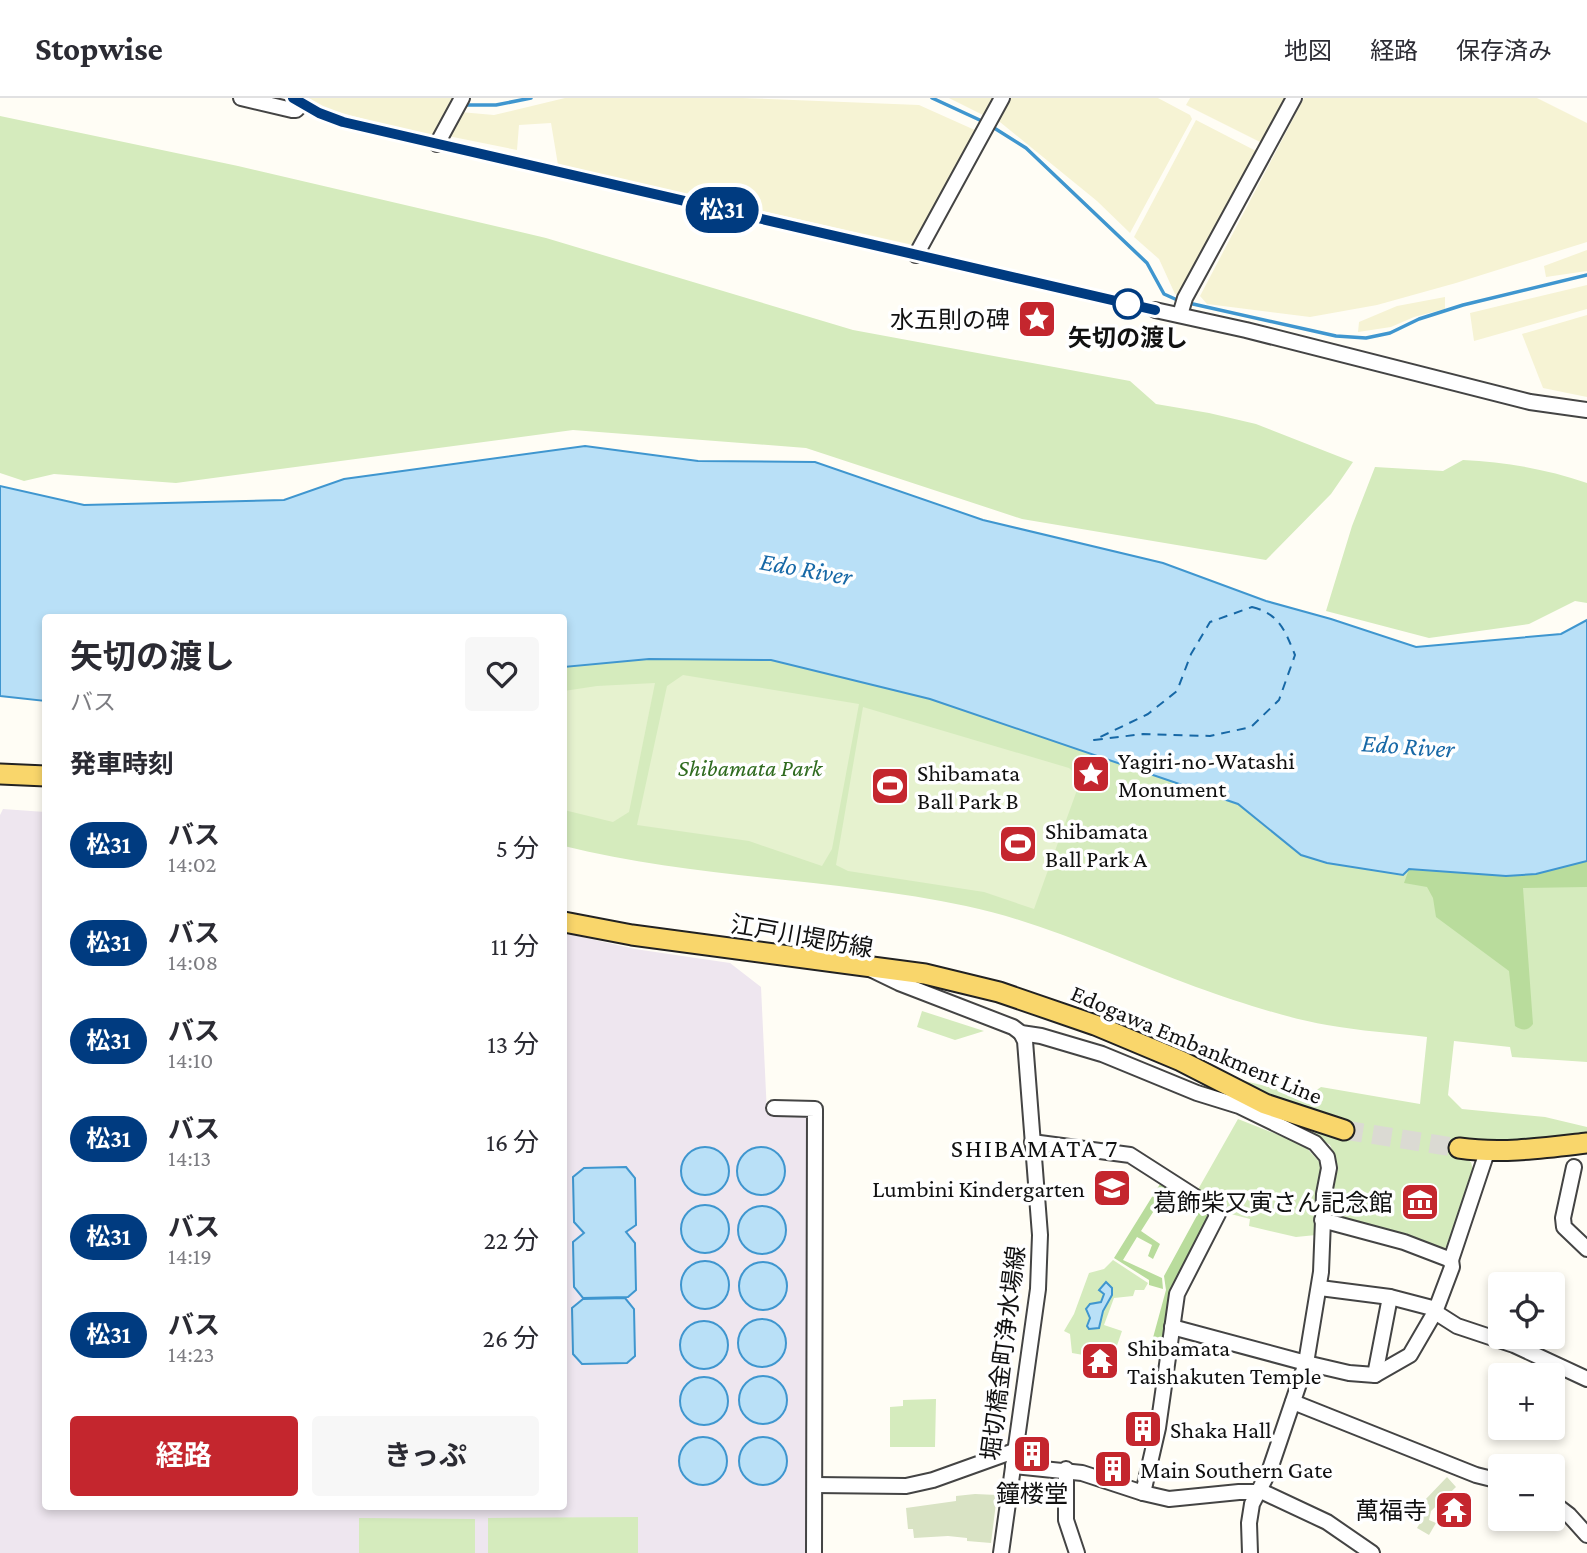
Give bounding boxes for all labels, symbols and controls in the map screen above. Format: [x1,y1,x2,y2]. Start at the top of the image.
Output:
text: Stopwise [35,30,163,67]
text: 地図 [1284,37,1332,64]
text: 経路 [1370,37,1418,64]
text: 保存済み [1456,37,1552,64]
line badge: 松31 [682,187,762,233]
text: 松31 [700,196,744,223]
marker: 矢切の渡し [1113,289,1143,319]
place icon: 水五則の碑 [1016,298,1058,340]
place label: 水五則の碑 [890,306,1010,333]
place label: 矢切の渡し [1068,324,1188,351]
water label: Edo River [758,547,855,592]
button: heart [465,637,539,711]
text: 矢切の渡し [70,638,235,675]
text: バス [70,689,116,715]
water label: Edo River [1361,728,1456,764]
place label: Yagiri-no-Watashi Monument [1118,747,1295,802]
text: 発車時刻 [70,750,174,779]
place icon: Yagiri-no-Watashi Monument [1070,753,1112,795]
park label: Shibamata Park [678,754,824,781]
place label: Shibamata Ball Park B [917,759,1020,814]
sports icon: Shibamata Ball Park B [869,765,911,807]
place label: Shibamata Ball Park A [1045,817,1148,872]
text: バス [168,821,220,850]
sports icon: Shibamata Ball Park A [997,823,1039,865]
text: 松31 [86,831,131,858]
text: 5 分 [496,834,539,863]
text: 14:02 [168,851,216,877]
street label: 江戸川堤防線 [729,910,875,962]
text: バス [168,919,220,948]
text: 松31 [86,929,131,956]
text: 11 分 [491,932,539,961]
text: 14:08 [168,949,218,975]
street label: Edogawa Embankment Line [1067,979,1327,1109]
text: バス [168,1017,220,1046]
text: 松31 [86,1027,131,1054]
text: 13 分 [487,1030,539,1059]
text: 14:10 [168,1047,213,1073]
text: バス [168,1115,220,1144]
text: 松31 [86,1125,131,1152]
text: 16 分 [486,1128,539,1157]
district label: SHIBAMATA 7 [951,1134,1119,1163]
text: 14:13 [168,1145,211,1171]
school or university icon: Lumbini Kindergarten [1091,1167,1133,1209]
place label: Lumbini Kindergarten [872,1175,1085,1202]
museum icon: 葛飾柴又寅さん記念館 [1399,1181,1441,1223]
place label: 葛飾柴又寅さん記念館 [1153,1189,1393,1216]
text: バス [168,1213,220,1242]
text: 松31 [86,1223,131,1250]
text: 22 分 [483,1226,539,1255]
text: 14:19 [168,1243,212,1269]
street label: 堀切橋金町浄水場線 [976,1244,1030,1462]
map controls [1488,1272,1565,1531]
button: locate [1488,1272,1565,1349]
text: バス [168,1311,220,1340]
text: 松31 [86,1321,131,1348]
text: 26 分 [483,1324,539,1353]
place label: Shibamata Taishakuten Temple [1127,1334,1321,1389]
temple icon: Shibamata Taishakuten Temple [1079,1340,1121,1382]
text: 14:23 [168,1341,215,1367]
button: + [1488,1363,1565,1440]
building icon: Shaka Hall [1122,1408,1164,1450]
button: 経路 [70,1416,298,1496]
button: きっぷ [312,1416,539,1496]
place label: Shaka Hall [1170,1416,1272,1443]
building icon: 鐘楼堂 [1011,1433,1053,1475]
building icon: Main Southern Gate [1092,1448,1134,1490]
button: − [1488,1454,1565,1531]
place label: Main Southern Gate [1140,1456,1333,1483]
place label: 鐘楼堂 [996,1480,1068,1507]
temple icon: 萬福寺 [1433,1489,1475,1531]
place label: 萬福寺 [1355,1497,1427,1524]

